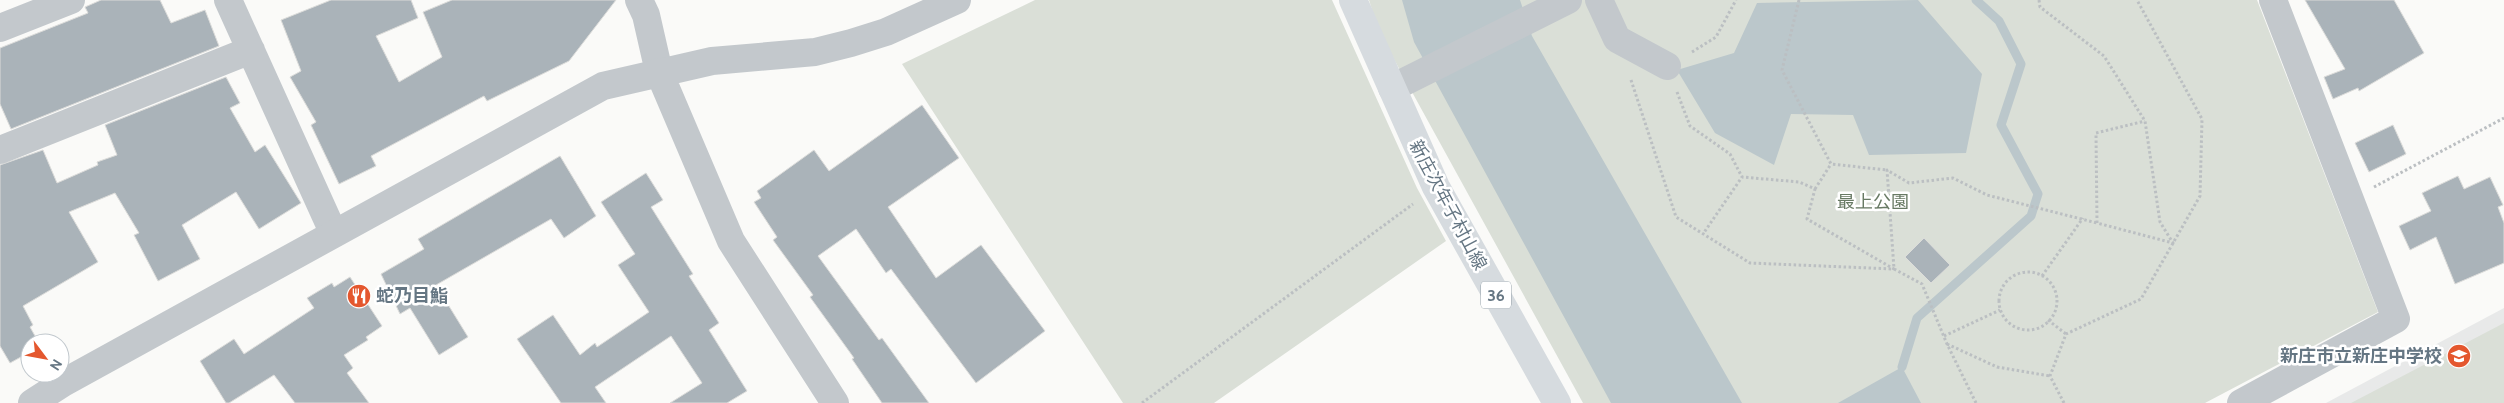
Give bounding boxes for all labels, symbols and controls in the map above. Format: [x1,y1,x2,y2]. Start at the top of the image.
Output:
street label: 新庄次年子村山線 [1404,136,1492,274]
park label: 最上公園 [1837,191,1909,213]
road number: 36 [1481,282,1511,308]
restaurant icon: 蛇乃目鮨 [346,283,372,309]
place label: 蛇乃目鮨 [376,285,448,307]
north arrow [20,333,70,383]
school or university icon: 新庄市立新庄中学校 [2446,343,2472,369]
place label: 新庄市立新庄中学校 [2280,345,2442,367]
text: N [46,356,66,374]

